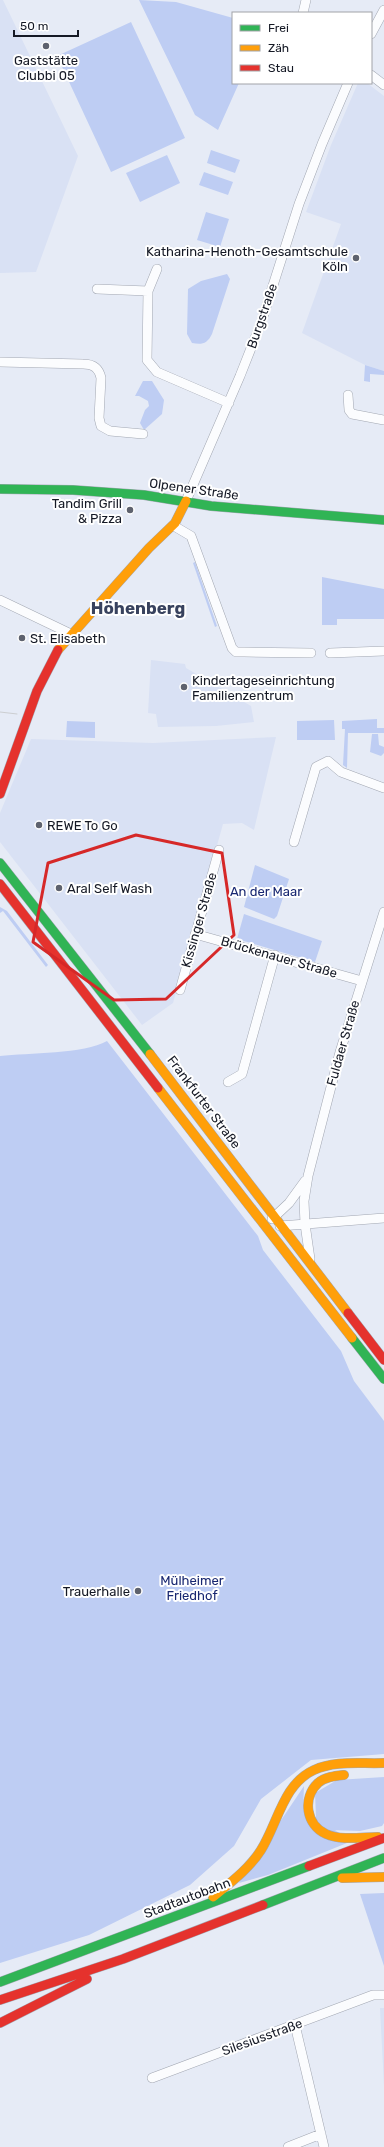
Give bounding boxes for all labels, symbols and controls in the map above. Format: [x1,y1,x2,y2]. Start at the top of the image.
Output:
scale bar [14,12,78,38]
legend [232,12,372,84]
text: 50 m [20,19,48,33]
text: Frei [268,21,289,35]
marker: Gaststätte Clubbi 05 [41,41,51,51]
text: Zäh [268,41,289,55]
place label: Gaststätte Clubbi 05 [14,53,78,83]
text: Stau [268,61,294,75]
place label: Katharina-Henoth-Gesamtschule Köln [146,244,348,274]
marker: Katharina-Henoth-Gesamtschule Köln [351,253,361,263]
street label: Burgstraße [244,282,281,351]
street label: Olpener Straße [148,475,240,503]
place label: Tandim Grill & Pizza [52,496,122,526]
marker: Tandim Grill & Pizza [125,505,135,515]
district label: Höhenberg [91,598,185,618]
place label: St. Elisabeth [30,631,106,646]
marker: St. Elisabeth [17,633,27,643]
place label: Kindertageseinrichtung Familienzentrum [192,673,335,703]
marker: Kindertageseinrichtung Familienzentrum [179,682,189,692]
place label: REWE To Go [47,818,118,833]
marker: REWE To Go [34,820,44,830]
street label: Kissinger Straße [178,871,221,970]
place label: Aral Self Wash [67,881,152,896]
marker: Aral Self Wash [54,883,64,893]
park label: An der Maar [230,884,302,899]
street label: Brückenauer Straße [219,933,339,981]
street label: Fuldaer Straße [324,998,362,1088]
street label: Frankfurter Straße [164,1053,244,1151]
park label: Mülheimer Friedhof [160,1573,224,1603]
place label: Trauerhalle [63,1584,130,1599]
marker: Trauerhalle [133,1586,143,1596]
street label: Stadtautobahn [142,1875,232,1921]
street label: Silesiusstraße [220,2015,304,2059]

